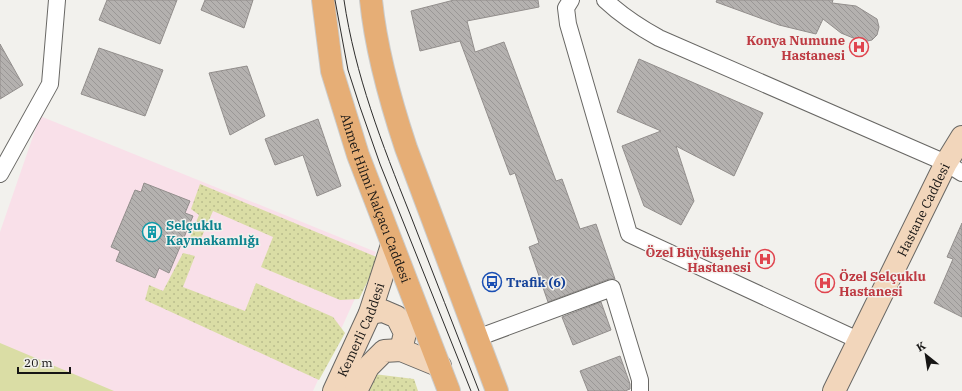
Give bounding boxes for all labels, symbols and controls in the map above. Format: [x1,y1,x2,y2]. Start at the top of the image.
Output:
place label: Konya Numune Hastanesi [746,32,846,64]
hospital icon: Konya Numune Hastanesi [848,36,870,58]
street label: Ahmet Hilmi Nalçacı Caddesi [337,111,415,285]
street label: Hastane Caddesi [893,160,953,259]
place label: Selçuklu Kaymakamlığı [166,217,260,249]
building icon: Selçuklu Kaymakamlığı [141,221,163,243]
place label: Özel Büyükşehir Hastanesi [646,244,752,276]
hospital icon: Özel Büyükşehir Hastanesi [754,248,776,270]
place label: Özel Selçuklu Hastanesi [839,268,926,300]
bus stop icon: Trafik (6) [481,271,503,293]
hospital icon: Özel Selçuklu Hastanesi [814,272,836,294]
place label: Trafik (6) [506,274,566,291]
street label: Kemerli Caddesi [333,280,388,379]
north arrow [906,335,946,375]
text: K [914,338,929,355]
scale bar [18,349,70,375]
text: 20 m [24,355,53,370]

